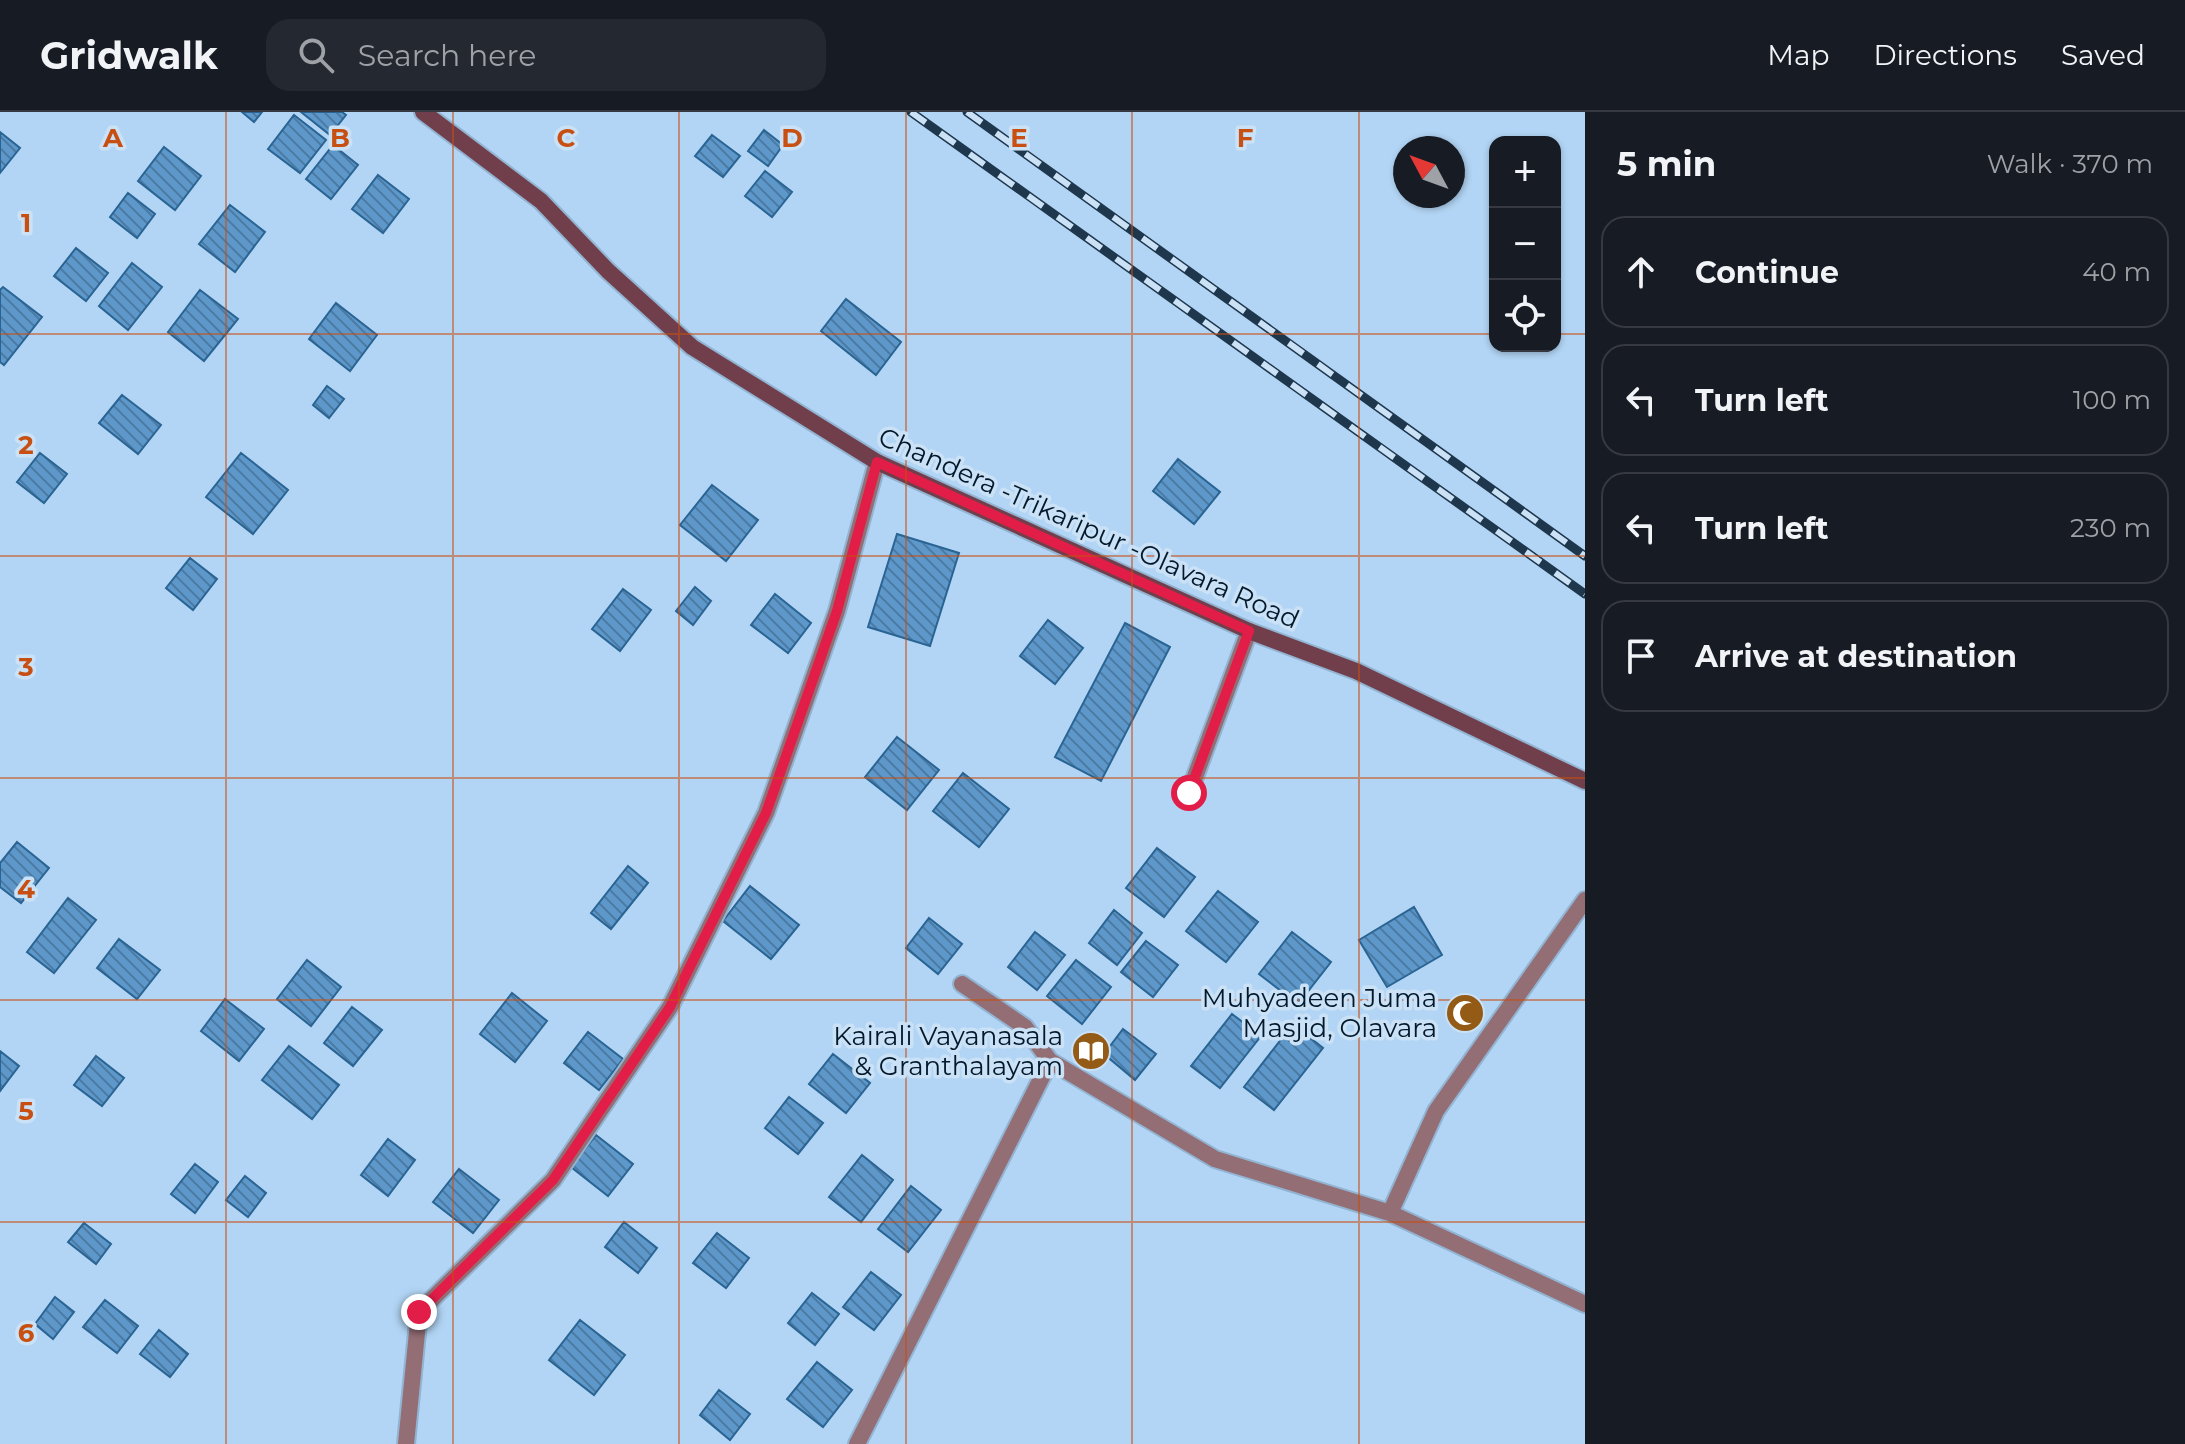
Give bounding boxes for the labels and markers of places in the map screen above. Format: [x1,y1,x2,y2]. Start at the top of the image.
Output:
place label: Muhyadeen Juma Masjid, Olavara [1202,982,1437,1044]
mosque icon: Muhyadeen Juma Masjid, Olavara [1444,992,1486,1034]
place label: Kairali Vayanasala & Granthalayam [833,1020,1063,1082]
library icon: Kairali Vayanasala & Granthalayam [1070,1030,1112,1072]

